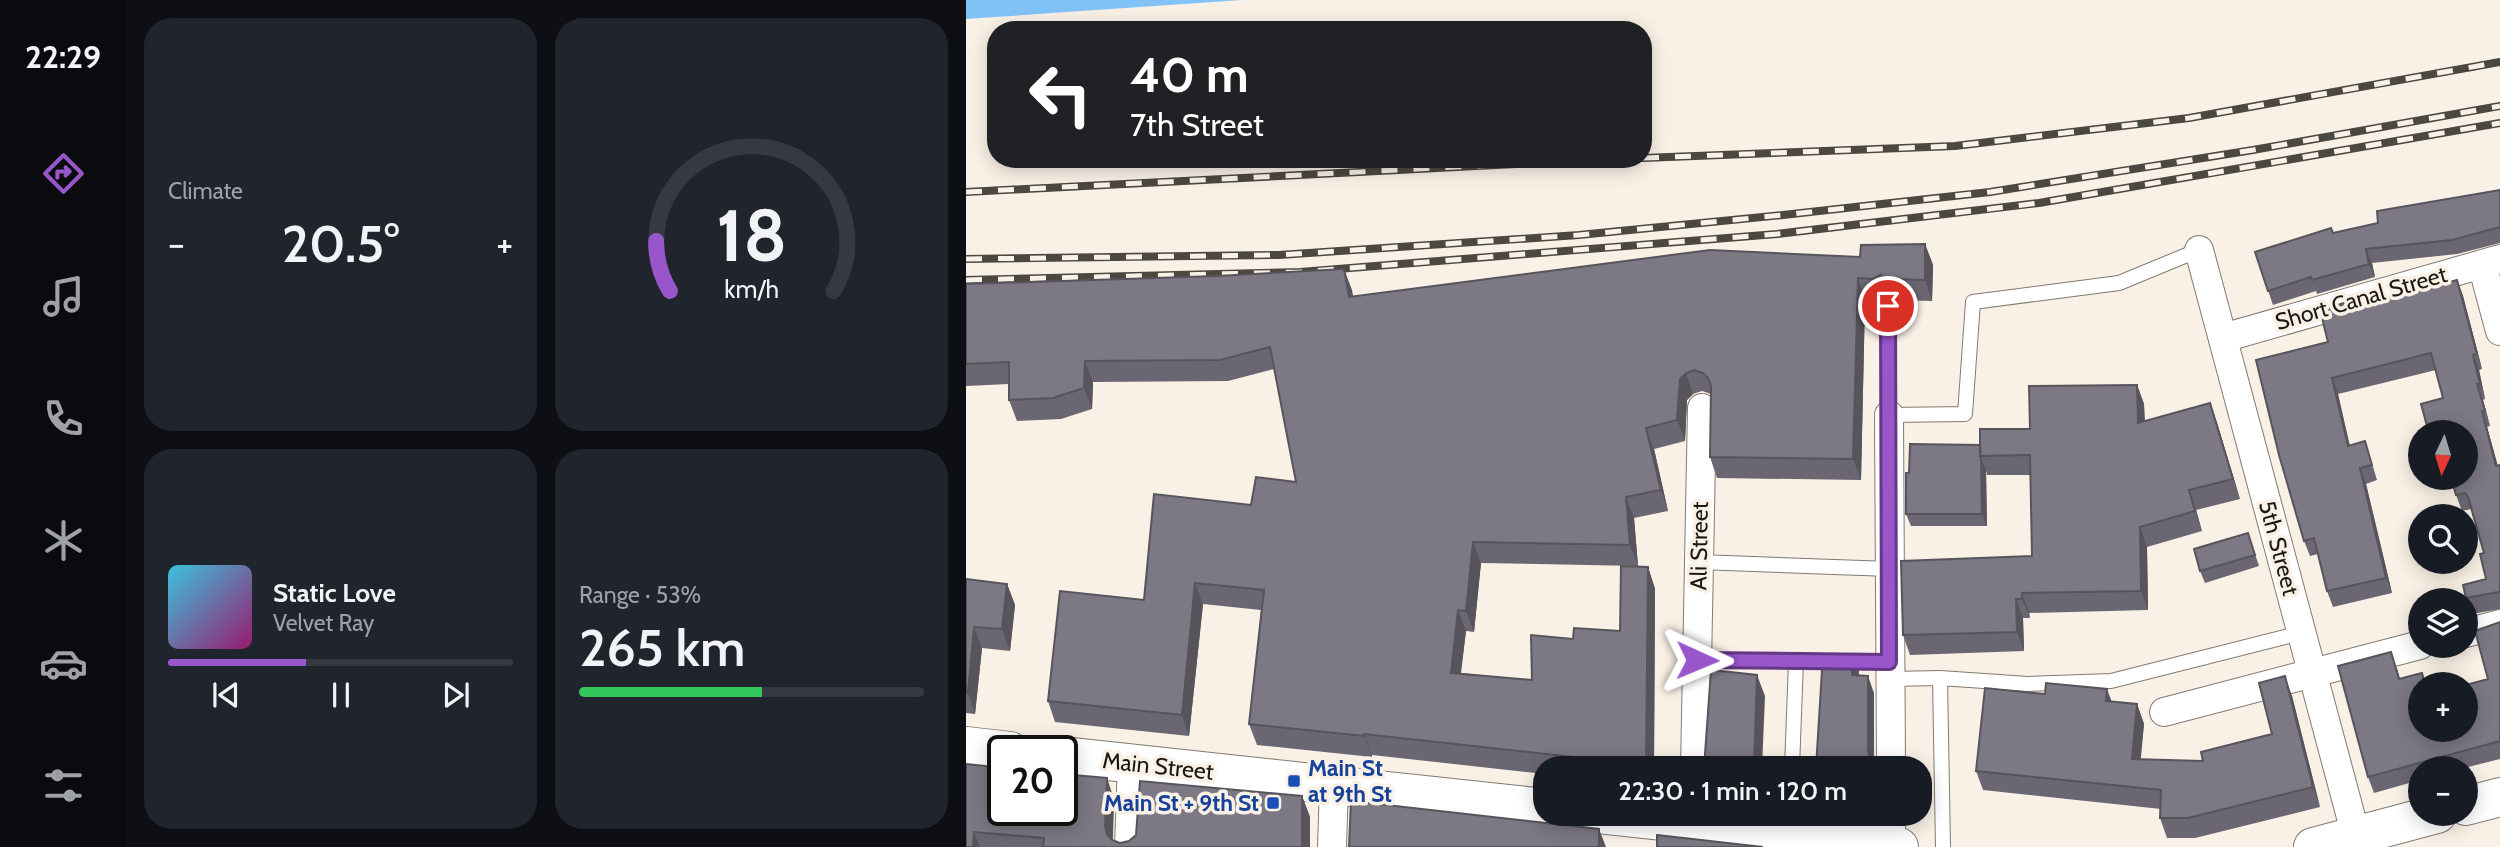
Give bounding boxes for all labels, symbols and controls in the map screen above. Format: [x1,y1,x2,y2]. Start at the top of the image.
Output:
text: 22:29 [25,37,101,76]
text: 40 m [1130,45,1249,104]
icon: left [1015,49,1106,140]
text: 7th Street [1130,105,1264,144]
icon: directions [39,149,88,198]
text: Climate [168,177,243,205]
text: 18 [716,191,787,279]
text: 20.5° [282,212,399,275]
text: − [168,220,185,267]
text: + [496,220,513,267]
street label: Short Canal Street [2272,260,2450,336]
icon: music [39,272,88,321]
text: km/h [724,273,779,303]
pin [1858,276,1918,336]
icon: arrive [1869,287,1907,325]
icon: phone [39,394,88,443]
north arrow [2408,420,2478,490]
map controls [2408,420,2478,826]
street label: 5th Street [2253,498,2305,599]
street label: Ali Street [1684,501,1714,591]
button: search [2408,504,2478,574]
icon: climate [39,516,88,565]
text: Static Love [273,577,396,609]
text: Range · 53% [579,581,701,609]
button: layers [2408,588,2478,658]
text: Velvet Ray [273,609,374,637]
text: 265 km [579,616,745,679]
position arrow [1660,623,1734,697]
icon: car [39,639,88,688]
button: + [2408,672,2478,742]
icon: previous [207,676,245,714]
icon: pause [322,676,360,714]
icon: next [437,676,475,714]
speed limit sign: 20 [987,735,1078,826]
street label: Main Street [1101,746,1215,786]
place label: Main St at 9th St [1308,754,1392,808]
button: − [2408,756,2478,826]
icon: filters [39,761,88,810]
marker: Main St at 9th St [1286,773,1302,789]
text: 22:30 · 1 min · 120 m [1618,775,1847,807]
place label: Main St + 9th St [1104,789,1259,817]
marker: Main St + 9th St [1265,795,1281,811]

